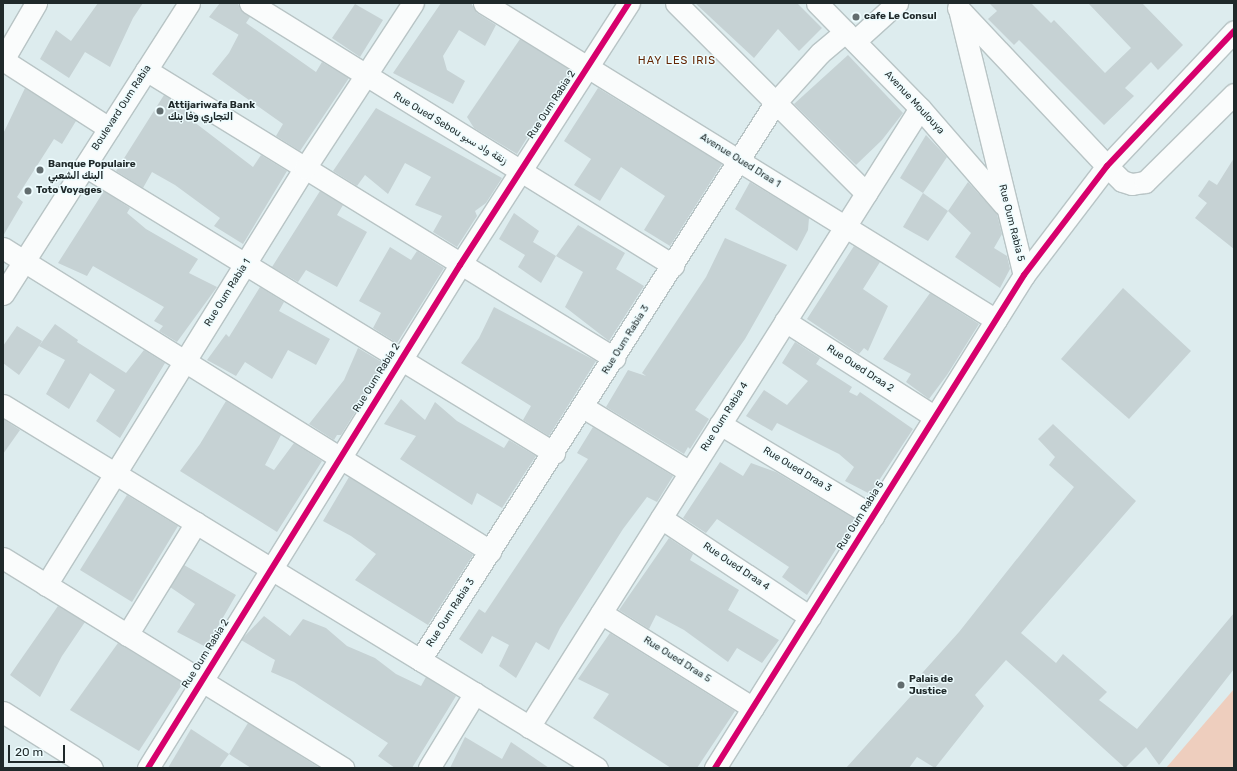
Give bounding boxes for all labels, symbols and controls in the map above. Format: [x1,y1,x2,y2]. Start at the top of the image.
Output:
place label: cafe Le Consul [864,11,937,23]
marker: cafe Le Consul [851,12,861,22]
district label: HAY LES IRIS [638,54,716,68]
street label: Boulevard Oum Rabia [90,63,154,153]
street label: Rue Oum Rabia 2 [525,69,579,141]
street label: Avenue Moulouya [882,69,946,137]
street label: Rue Oued Sebou زنقة واد سبو [391,90,509,168]
place label: Attijariwafa Bank التجاري وفا بنك [168,99,255,122]
marker: Attijariwafa Bank التجاري وفا بنك [155,106,165,116]
street label: Avenue Oued Draa 1 [698,131,782,191]
place label: Banque Populaire البنك الشعبي [48,158,136,182]
marker: Banque Populaire البنك الشعبي [35,165,45,175]
street label: Rue Oum Rabia 5 [996,183,1026,263]
place label: Toto Voyages [36,185,102,197]
marker: Toto Voyages [23,186,33,196]
street label: Rue Oum Rabia 1 [202,257,254,329]
street label: Rue Oum Rabia 3 [600,303,652,377]
street label: Rue Oum Rabia 2 [351,341,403,415]
street label: Rue Oued Draa 2 [824,343,896,395]
street label: Rue Oum Rabia 4 [699,380,751,454]
street label: Rue Oued Draa 3 [761,445,833,495]
street label: Rue Oum Rabia 5 [835,479,887,553]
street label: Rue Oued Draa 4 [700,540,772,594]
street label: Rue Oum Rabia 3 [424,577,478,649]
street label: Rue Oum Rabia 2 [180,617,232,691]
street label: Rue Oued Draa 5 [641,634,713,686]
place label: Palais de Justice [909,673,953,696]
marker: Palais de Justice [896,680,906,690]
scale bar [10,737,67,763]
text: 20 m [15,745,43,759]

